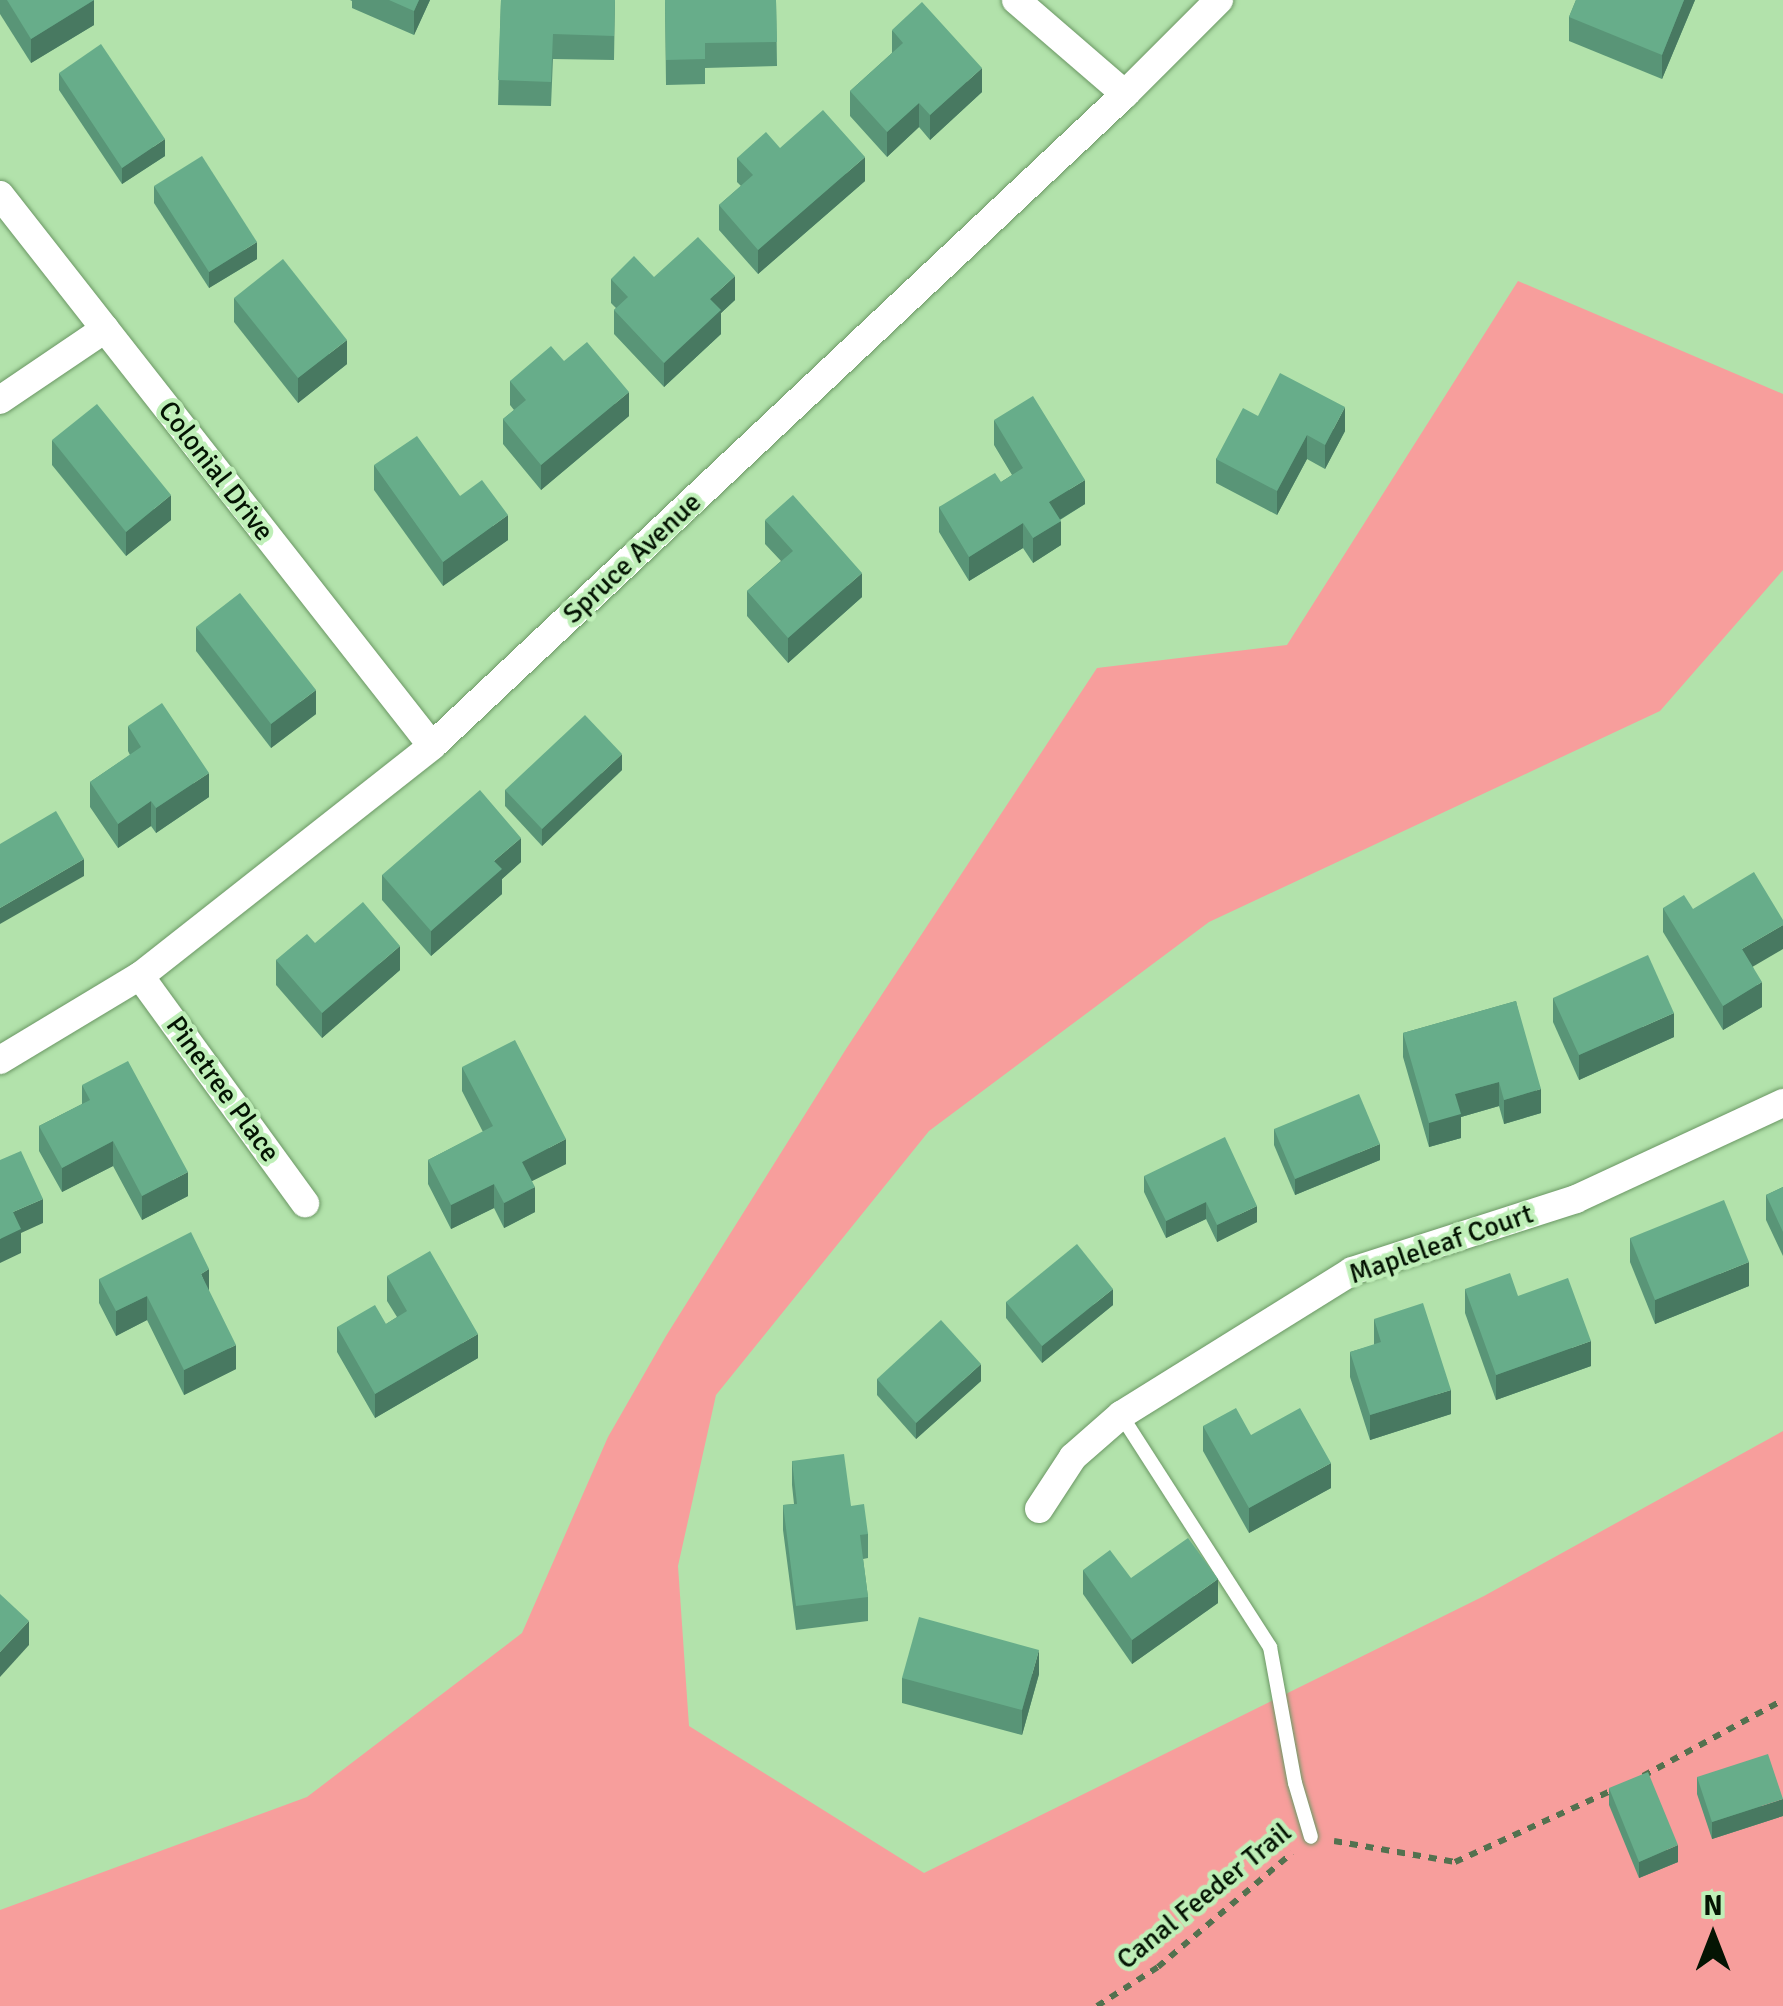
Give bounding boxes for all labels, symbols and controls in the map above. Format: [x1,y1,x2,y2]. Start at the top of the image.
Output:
street label: Colonial Drive [151,395,281,547]
street label: Spruce Avenue [556,485,708,631]
street label: Pinetree Place [159,1010,287,1168]
street label: Mapleleaf Court [1345,1197,1537,1291]
street label: Canal Feeder Trail [1110,1815,1298,1977]
north arrow [1663,1886,1763,1986]
text: N [1703,1889,1723,1923]

